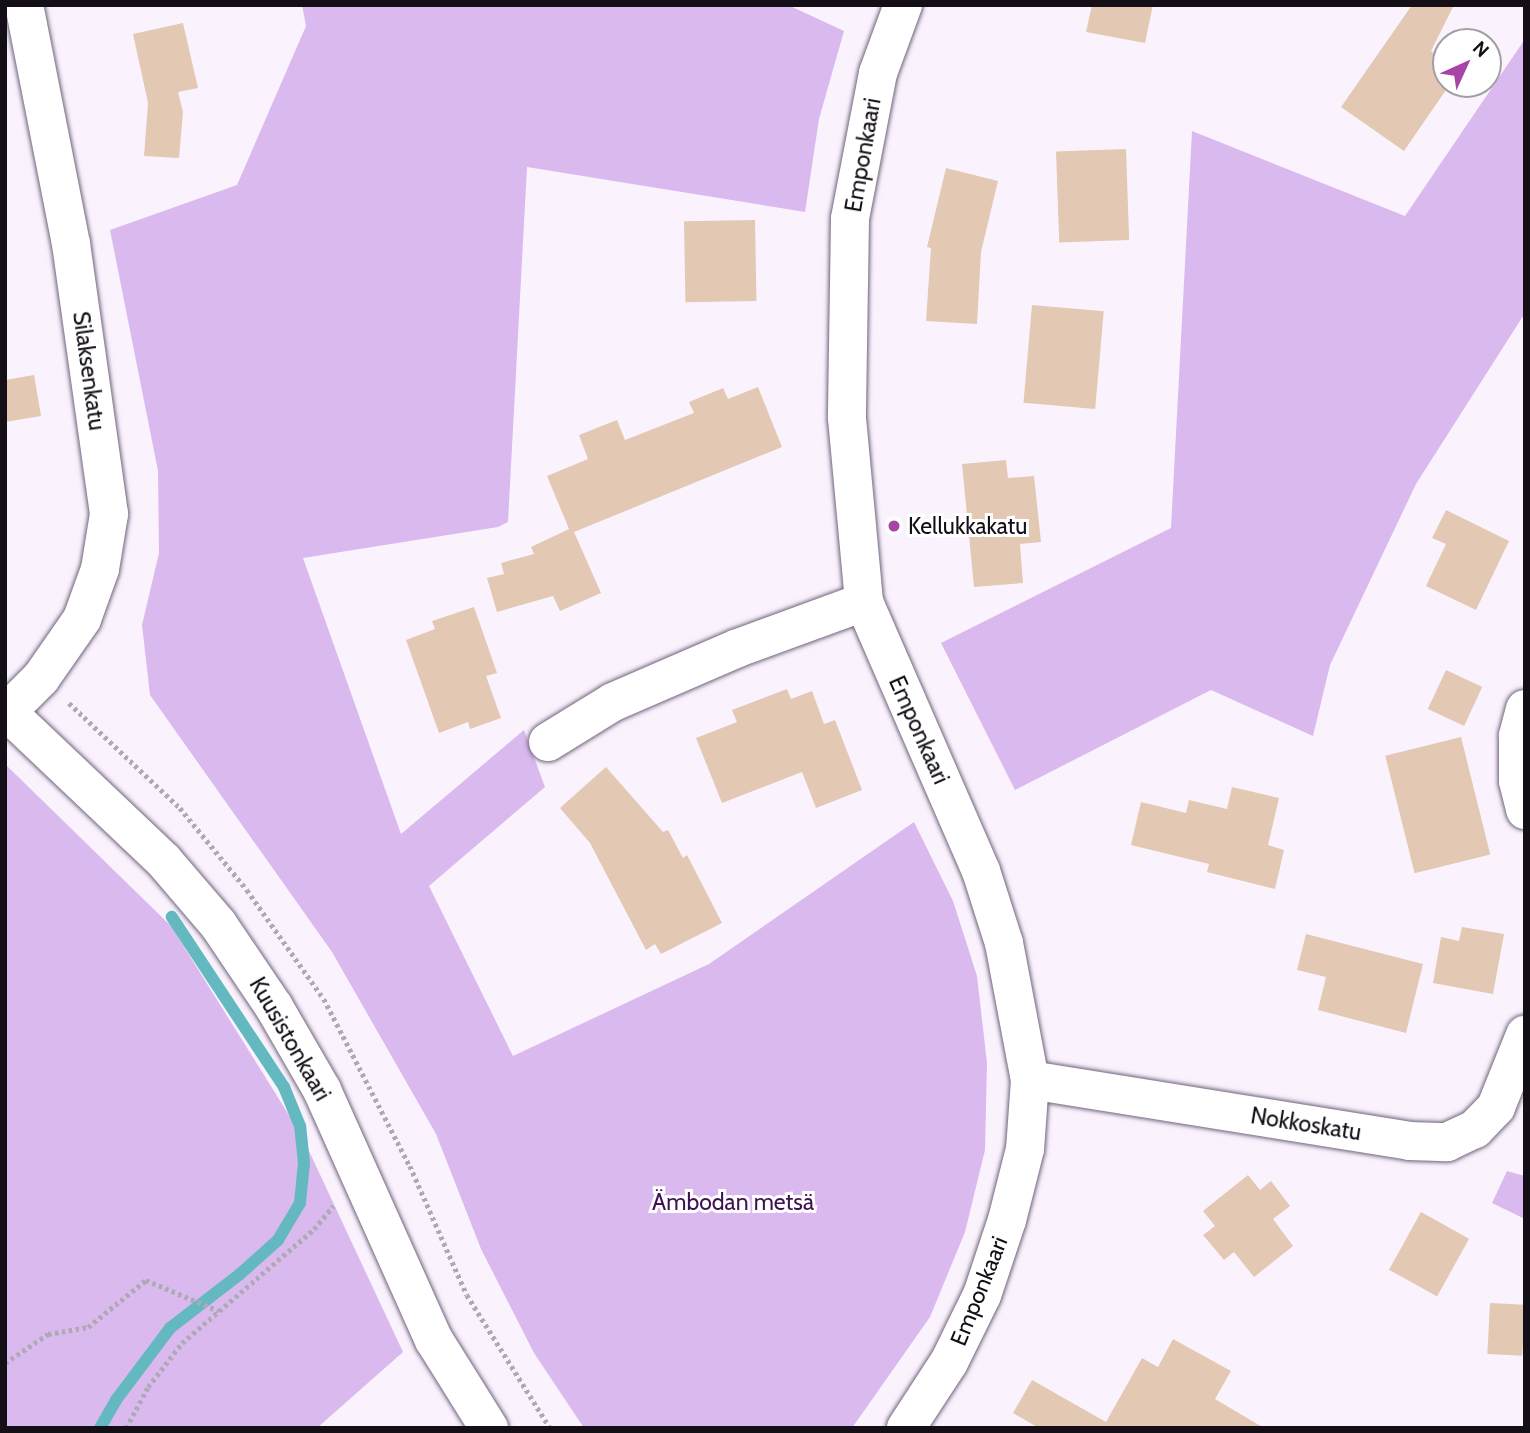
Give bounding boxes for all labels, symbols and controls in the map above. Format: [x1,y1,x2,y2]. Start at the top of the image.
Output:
north arrow [1432,28,1502,98]
text: N [1468,36,1494,62]
street label: Emponkaari [839,96,887,214]
street label: Silaksenkatu [67,310,111,432]
place label: Kellukkakatu [908,512,1027,540]
marker: Kellukkakatu [886,518,902,534]
street label: Emponkaari [883,672,955,788]
street label: Kuusistonkaari [244,972,336,1106]
street label: Nokkoskatu [1249,1102,1363,1146]
park label: Ämbodan metsä [652,1188,814,1216]
street label: Emponkaari [945,1232,1013,1350]

